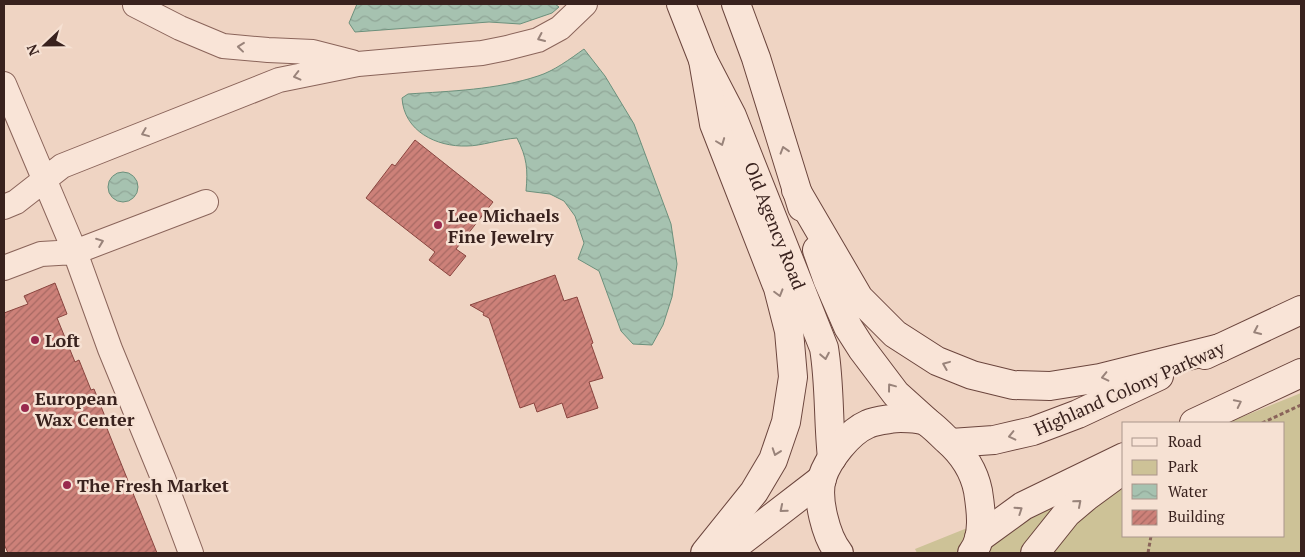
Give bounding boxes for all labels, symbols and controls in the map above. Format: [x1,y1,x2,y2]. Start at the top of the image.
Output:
north arrow [20,20,70,70]
one-way arrow [537,31,546,42]
text: N [22,41,43,59]
one-way arrow [237,42,245,53]
one-way arrow [294,70,302,80]
one-way arrow [142,127,150,137]
one-way arrow [715,137,725,145]
one-way arrow [780,146,790,154]
street label: Old Agency Road [739,158,812,293]
place label: Lee Michaels Fine Jewelry [448,203,559,248]
marker: Lee Michaels Fine Jewelry [432,219,444,231]
one-way arrow [96,238,104,248]
one-way arrow [773,289,784,298]
one-way arrow [1253,324,1262,335]
place label: Loft [45,328,80,352]
marker: Loft [29,334,41,346]
street label: Highland Colony Parkway [1030,335,1229,441]
one-way arrow [819,352,830,361]
one-way arrow [943,361,951,371]
one-way arrow [1101,371,1110,382]
one-way arrow [888,383,897,393]
place label: European Wax Center [35,386,135,431]
one-way arrow [1233,399,1242,410]
marker: European Wax Center [19,402,31,414]
legend [1122,422,1285,537]
one-way arrow [1007,430,1016,441]
text: Road [1168,431,1201,451]
one-way arrow [771,447,781,456]
text: Park [1168,456,1198,476]
place label: The Fresh Market [77,473,229,497]
marker: The Fresh Market [61,479,73,491]
text: Water [1168,481,1208,501]
one-way arrow [1073,500,1082,509]
one-way arrow [780,504,789,513]
one-way arrow [1014,506,1023,516]
text: Building [1168,506,1226,526]

